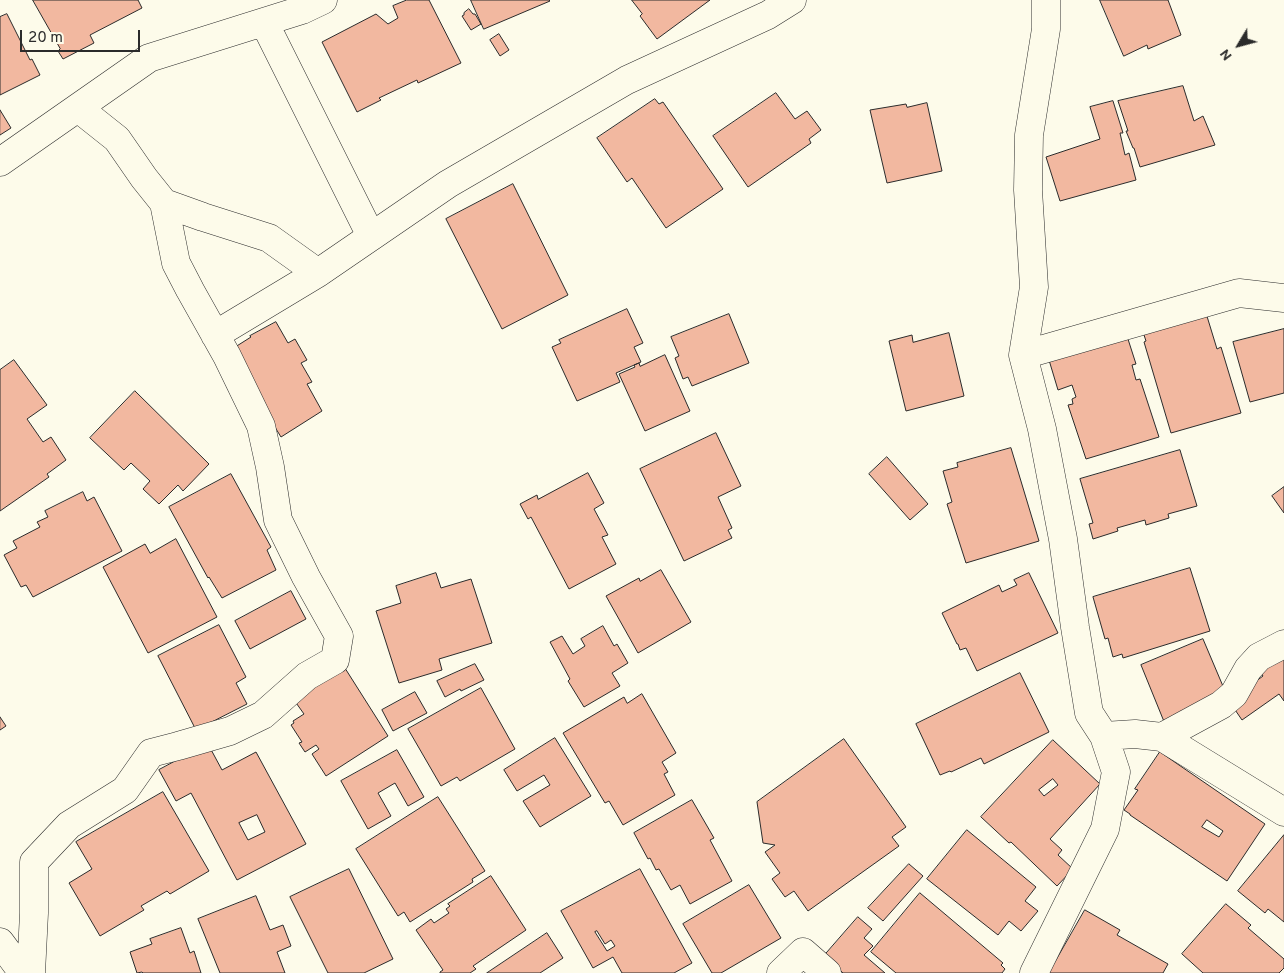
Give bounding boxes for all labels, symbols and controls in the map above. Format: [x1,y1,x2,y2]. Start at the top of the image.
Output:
scale bar [22,20,142,52]
north arrow [1214,20,1264,70]
text: 20 m [28,29,63,48]
text: N [1217,45,1236,63]

